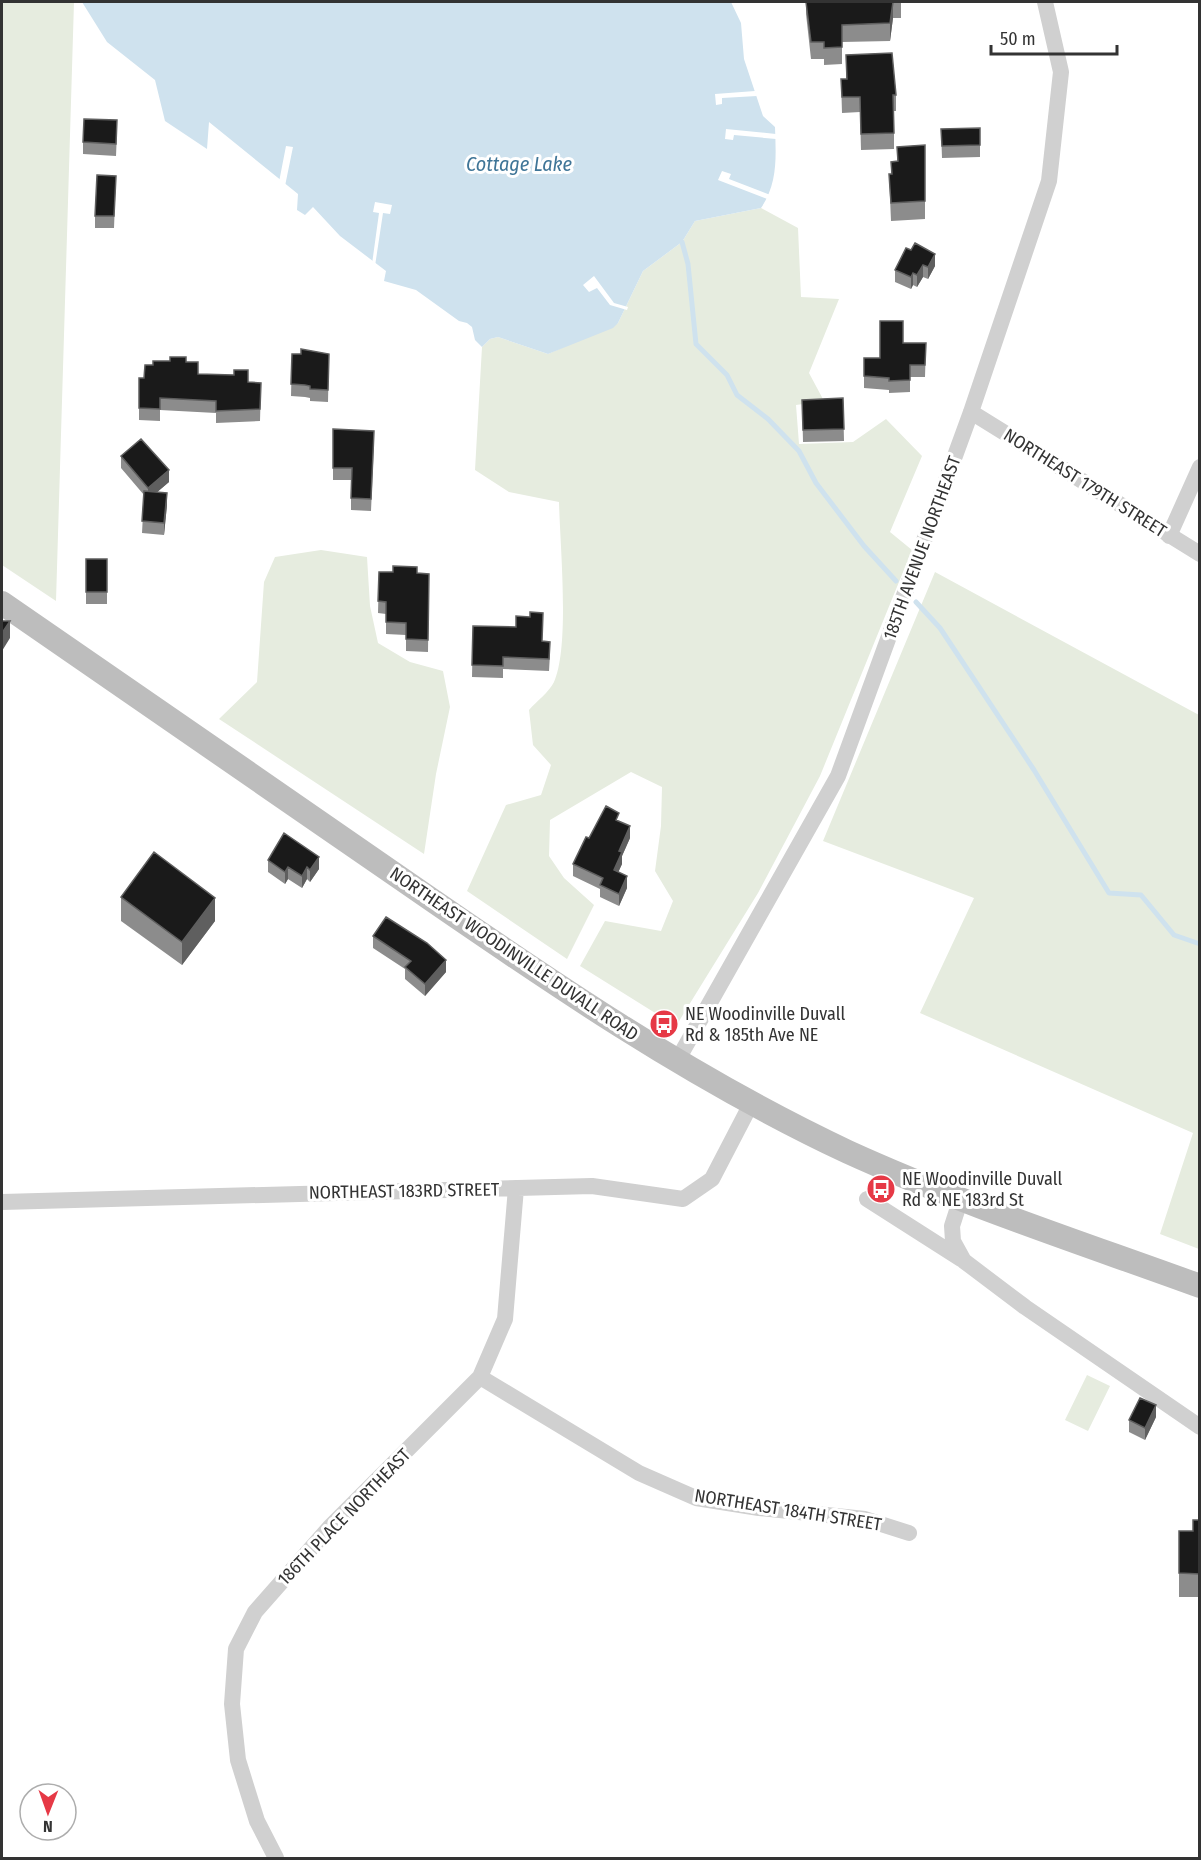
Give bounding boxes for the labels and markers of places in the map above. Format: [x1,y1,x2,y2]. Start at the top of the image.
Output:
place label: NE Woodinville Duvall Rd & 185th Ave NE [685,1003,845,1046]
bus stop icon: NE Woodinville Duvall Rd & 185th Ave NE [648,1008,680,1040]
place label: NE Woodinville Duvall Rd & NE 183rd St [902,1168,1062,1211]
bus stop icon: NE Woodinville Duvall Rd & NE 183rd St [865,1173,897,1205]

